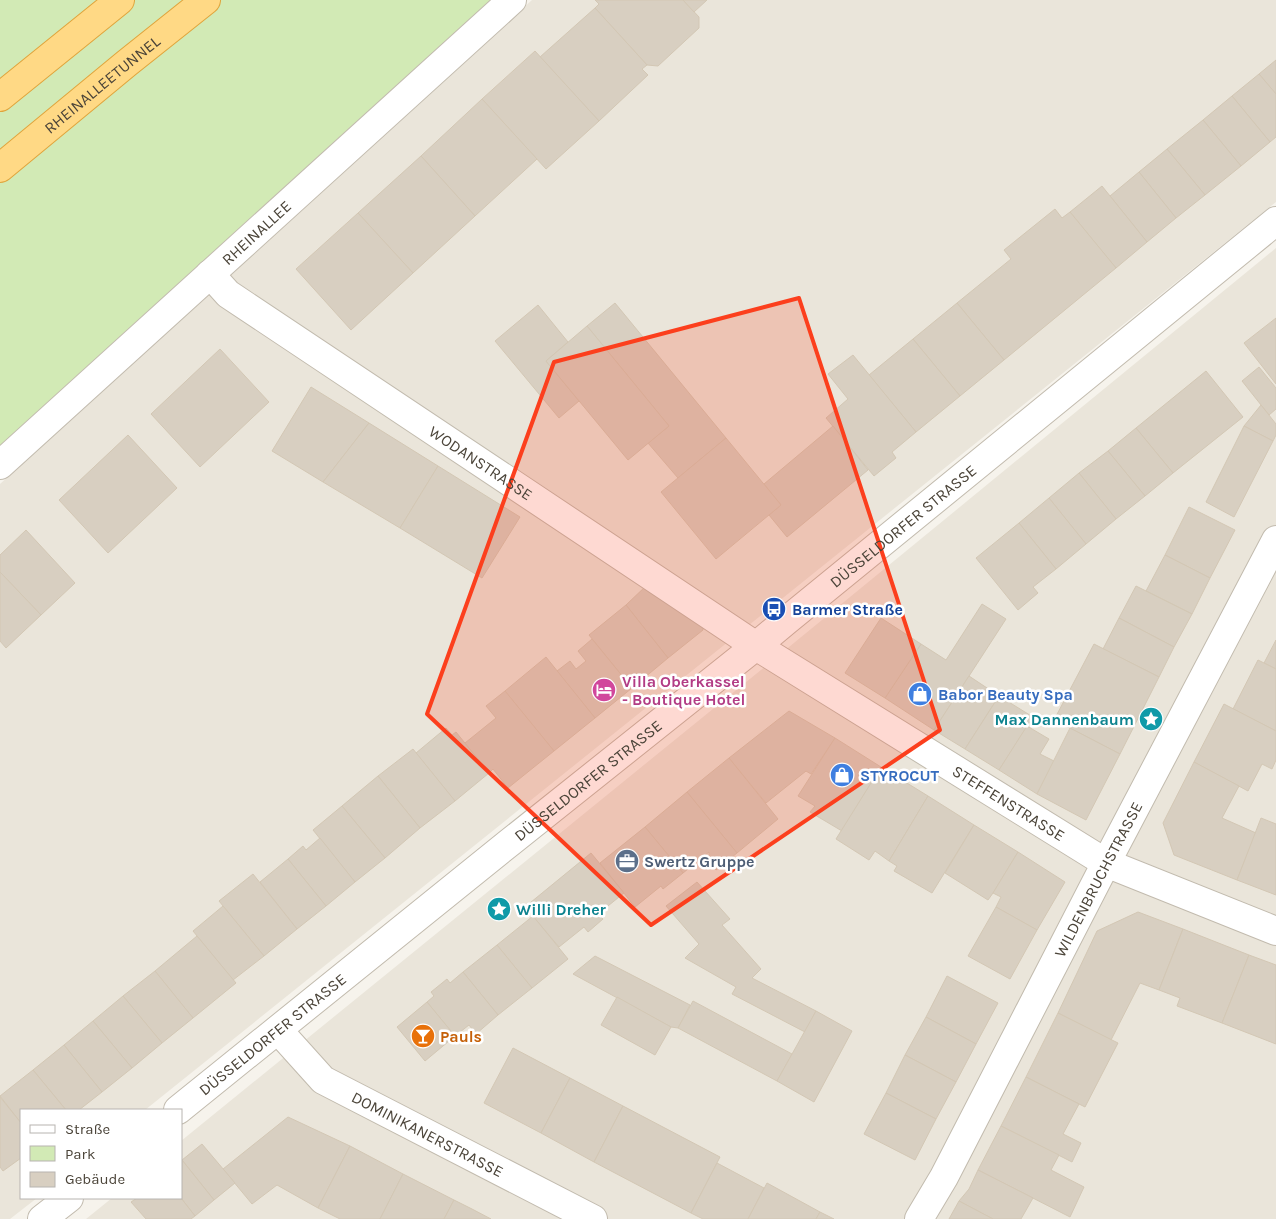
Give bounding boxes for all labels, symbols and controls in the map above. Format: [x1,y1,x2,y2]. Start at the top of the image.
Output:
street label: RHEINALLEETUNNEL [41,31,164,137]
street label: RHEINALLEE [218,196,295,269]
street label: WODANSTRASSE [425,422,536,504]
street label: DÜSSELDORFER STRASSE [826,461,980,591]
bus stop icon: Barmer Straße [761,596,787,622]
place label: Barmer Straße [792,600,903,619]
place label: Villa Oberkassel - Boutique Hotel [622,672,745,709]
hotel icon: Villa Oberkassel - Boutique Hotel [591,677,617,703]
shop icon: Babor Beauty Spa [907,681,933,707]
place label: Babor Beauty Spa [938,685,1073,704]
place icon: Max Dannenbaum [1138,706,1164,732]
place label: Max Dannenbaum [995,710,1134,729]
street label: DÜSSELDORFER STRASSE [510,716,666,845]
street label: STEFFENSTRASSE [949,761,1068,845]
shop icon: STYROCUT [829,762,855,788]
place label: STYROCUT [860,766,939,785]
street label: WILDENBRUCHSTRASSE [1050,799,1147,960]
office icon: Swertz Gruppe [614,848,640,874]
place label: Swertz Gruppe [644,852,755,871]
place icon: Willi Dreher [486,896,512,922]
place label: Willi Dreher [516,900,607,919]
street label: DÜSSELDORFER STRASSE [195,969,350,1099]
bar icon: Pauls [410,1023,436,1049]
place label: Pauls [440,1027,482,1046]
street label: DOMINIKANERSTRASSE [348,1087,507,1181]
legend [20,1109,182,1199]
text: Straße [65,1120,110,1138]
text: Park [65,1145,95,1163]
text: Gebäude [65,1170,125,1188]

